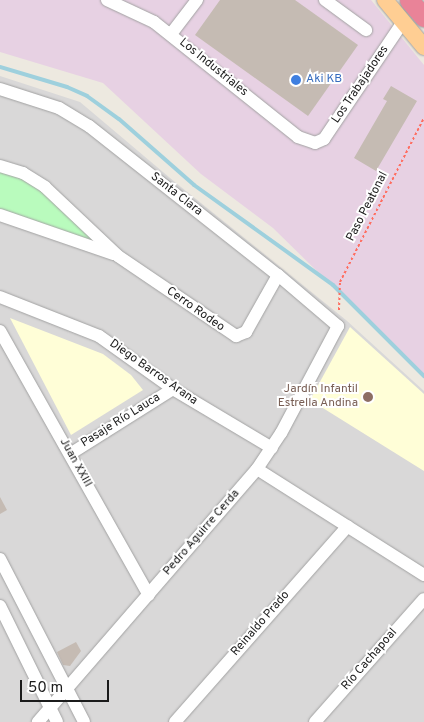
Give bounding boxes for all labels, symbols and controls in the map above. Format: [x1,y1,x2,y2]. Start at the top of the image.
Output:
street label: Los Industriales [176,36,250,100]
street label: Los Trabajadores [330,43,392,127]
place label: Aki KB [306,73,342,87]
marker: Aki KB [290,74,302,86]
street label: Santa Clara [147,170,205,220]
street label: Paso Peatonal [344,170,392,244]
street label: Cerro Rodeo [163,285,227,335]
street label: Diego Barros Arana [106,337,200,409]
place label: Jardín Infantil Estrella Andina [277,383,358,411]
street label: Pasaje Río Lauca [79,391,163,451]
marker: Jardín Infantil Estrella Andina [362,391,374,403]
street label: Juan XXIII [56,436,94,490]
street label: Pedro Aguirre Cerda [161,487,243,579]
street label: Reinaldo Prado [229,588,293,660]
street label: Río Cachapoal [339,626,401,694]
scale bar [22,670,111,702]
text: 50 m [28,679,63,698]

